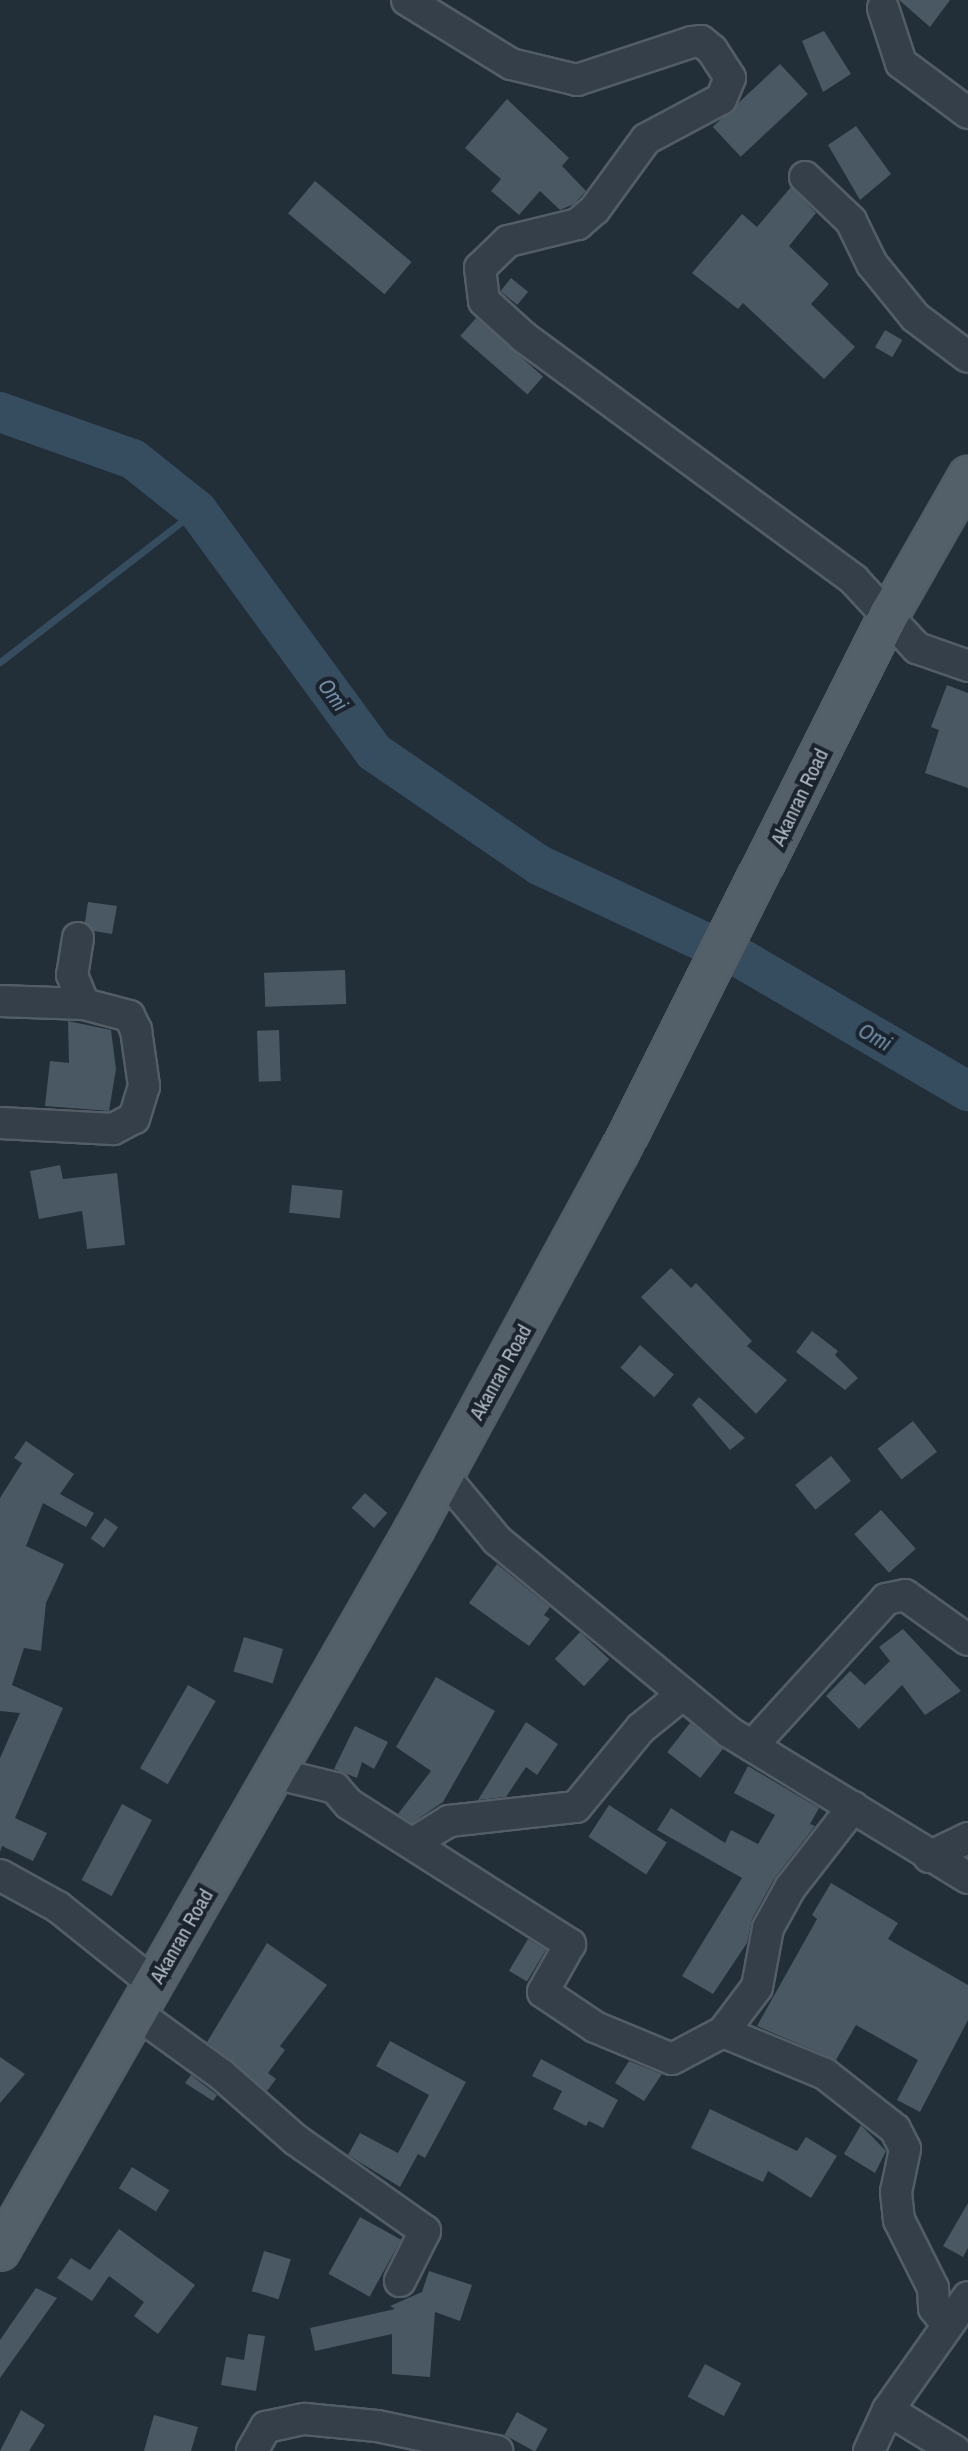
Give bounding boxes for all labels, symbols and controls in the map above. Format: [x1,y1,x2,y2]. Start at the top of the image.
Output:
water label: Omi [312,673,354,717]
street label: Akanran Road [765,745,833,849]
water label: Omi [854,1017,896,1057]
street label: Akanran Road [464,1320,536,1424]
street label: Akanran Road [144,1885,218,1987]

